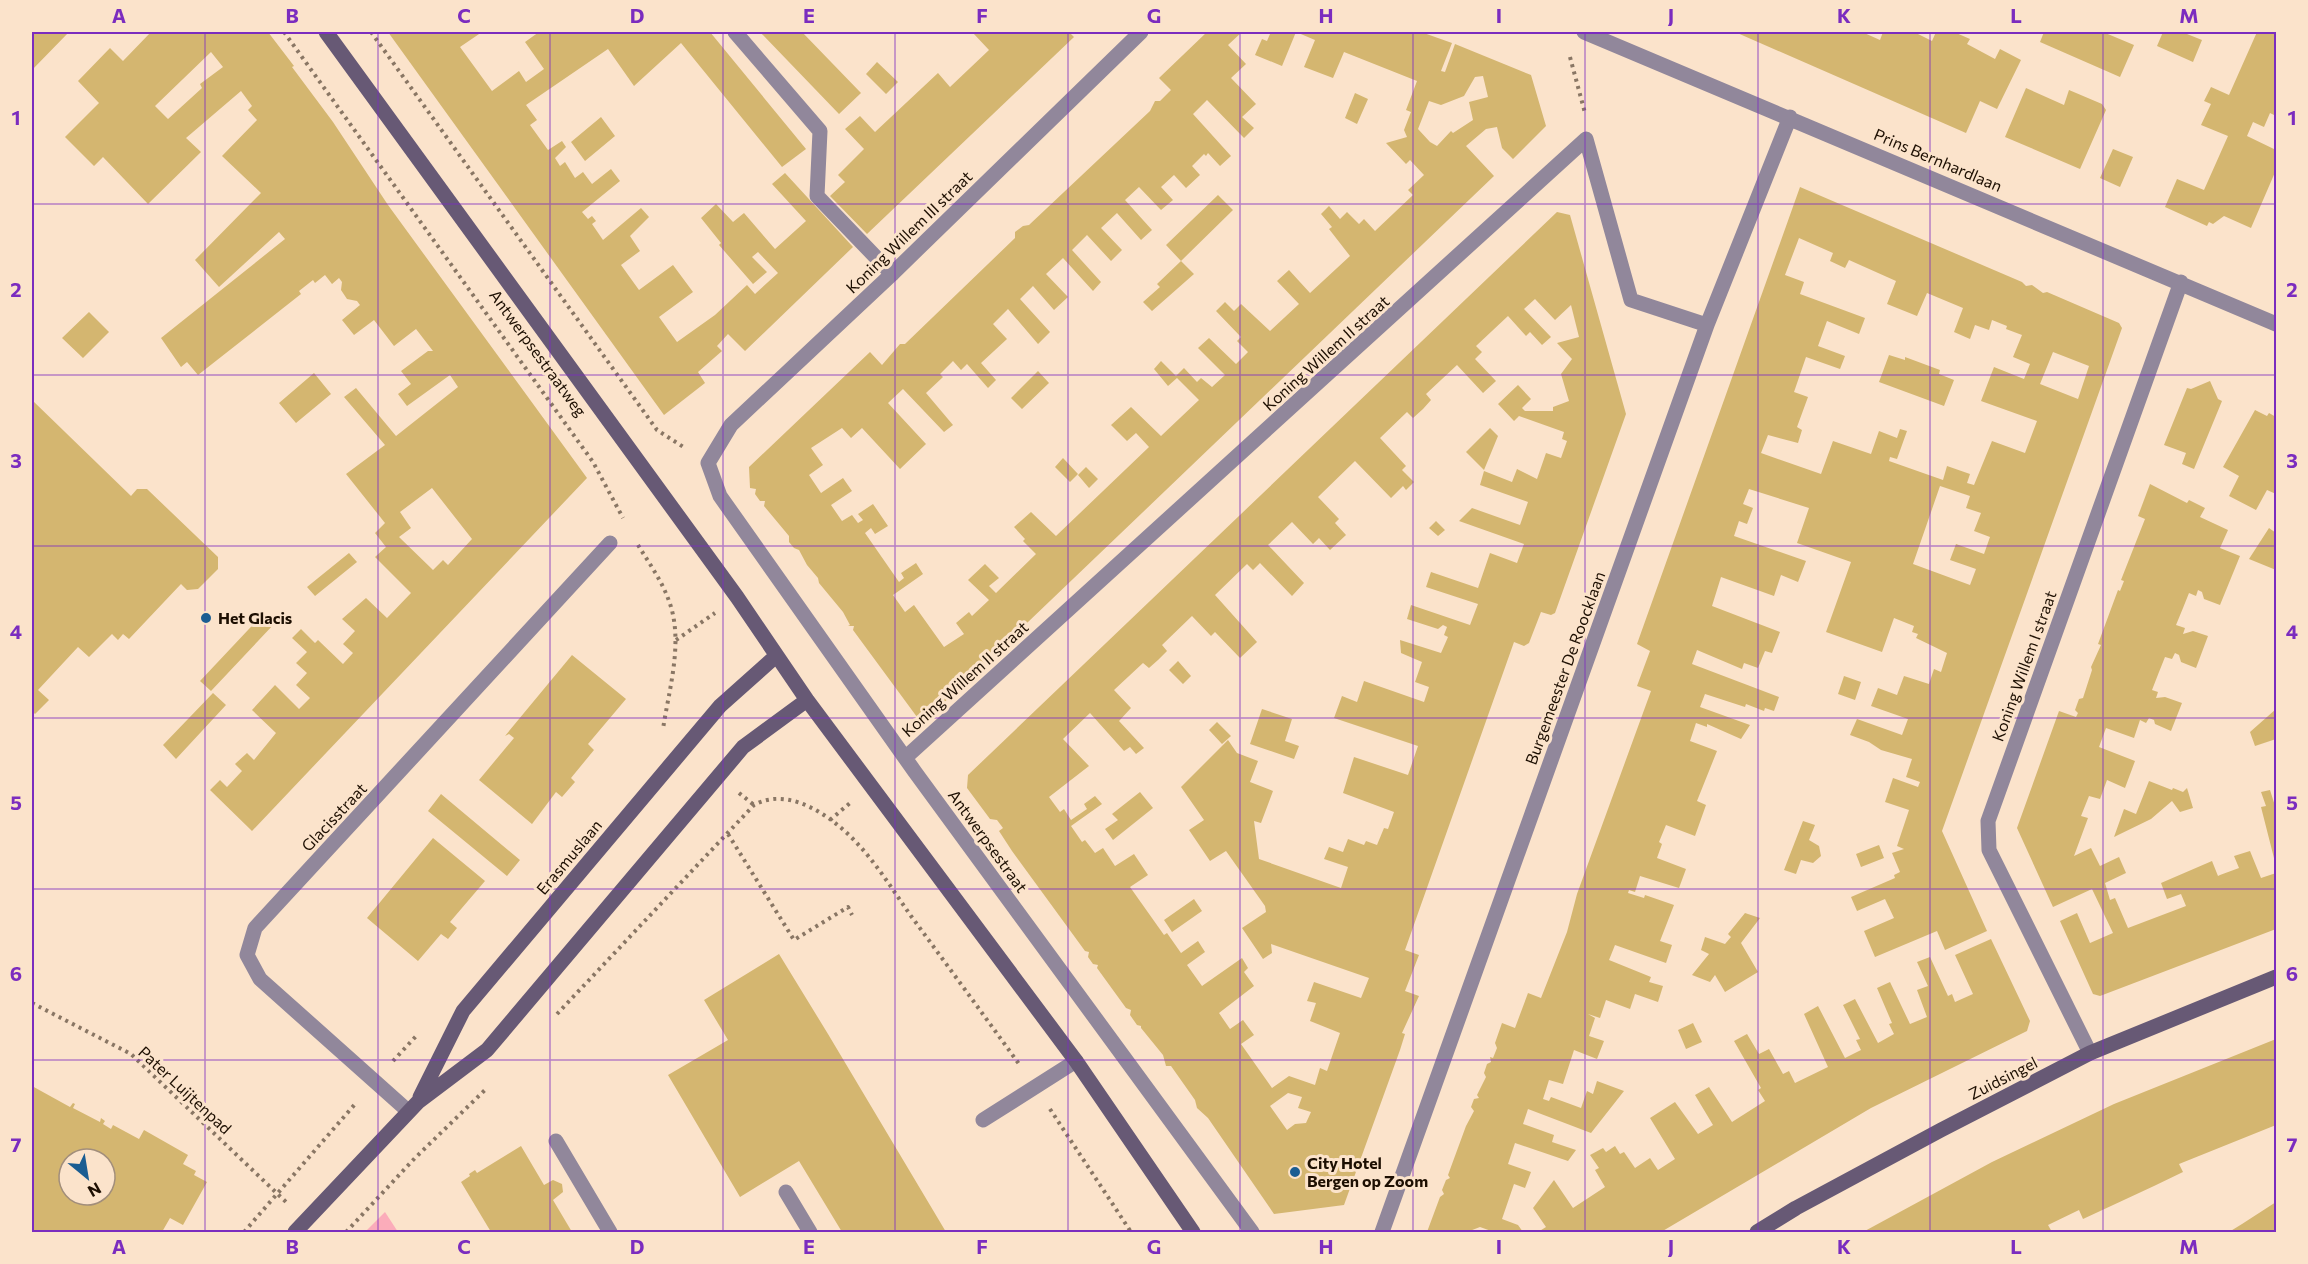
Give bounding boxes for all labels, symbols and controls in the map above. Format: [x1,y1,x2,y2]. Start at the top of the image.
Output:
text: A [112,3,126,27]
text: B [285,3,299,27]
text: C [457,3,471,27]
text: D [630,3,644,27]
text: E [803,3,815,27]
text: F [976,3,988,27]
text: G [1147,3,1161,27]
text: H [1319,3,1334,27]
text: I [1496,3,1502,27]
text: J [1668,3,1674,27]
text: K [1837,3,1851,27]
text: L [2010,3,2022,27]
text: M [2179,3,2199,27]
text: 1 [11,105,21,129]
text: 1 [2287,105,2297,129]
street label: Prins Bernhardlaan [1871,124,2005,195]
street label: Koning Willem III straat [842,166,976,297]
text: 2 [10,277,22,301]
text: 2 [2286,277,2298,301]
street label: Antwerpsestraatweg [486,286,591,420]
street label: Koning Willem II straat [1259,291,1393,414]
text: 3 [10,448,22,472]
text: 3 [2286,448,2298,472]
street label: Burgemeester De Roocklaan [1521,569,1608,767]
street label: Koning Willem I straat [1987,588,2060,744]
place label: Het Glacis [218,608,292,627]
marker: Het Glacis [199,611,213,625]
street label: Koning Willem II straat [898,617,1032,740]
text: 4 [10,619,22,643]
text: 4 [2286,619,2298,643]
street label: Glacisstraat [297,778,370,855]
street label: Antwerpsestraat [945,786,1032,896]
text: 5 [10,790,22,814]
text: 5 [2286,790,2298,814]
street label: Erasmuslaan [532,816,605,898]
text: 6 [10,961,22,985]
text: 6 [2286,961,2298,985]
street label: Pater Luijtenpad [135,1042,236,1138]
street label: Zuidsingel [1965,1052,2040,1103]
text: 7 [11,1132,22,1156]
text: 7 [2287,1132,2298,1156]
north arrow [57,1147,117,1207]
place label: City Hotel Bergen op Zoom [1307,1153,1428,1190]
marker: City Hotel Bergen op Zoom [1288,1165,1302,1179]
text: N [85,1179,105,1202]
text: A [112,1234,126,1258]
text: B [285,1234,299,1258]
text: C [457,1234,471,1258]
text: D [630,1234,644,1258]
text: E [803,1234,815,1258]
text: F [976,1234,988,1258]
text: G [1147,1234,1161,1258]
text: H [1319,1234,1334,1258]
text: I [1496,1234,1502,1258]
text: J [1668,1234,1674,1258]
text: K [1837,1234,1851,1258]
text: L [2010,1234,2022,1258]
text: M [2179,1234,2199,1258]

